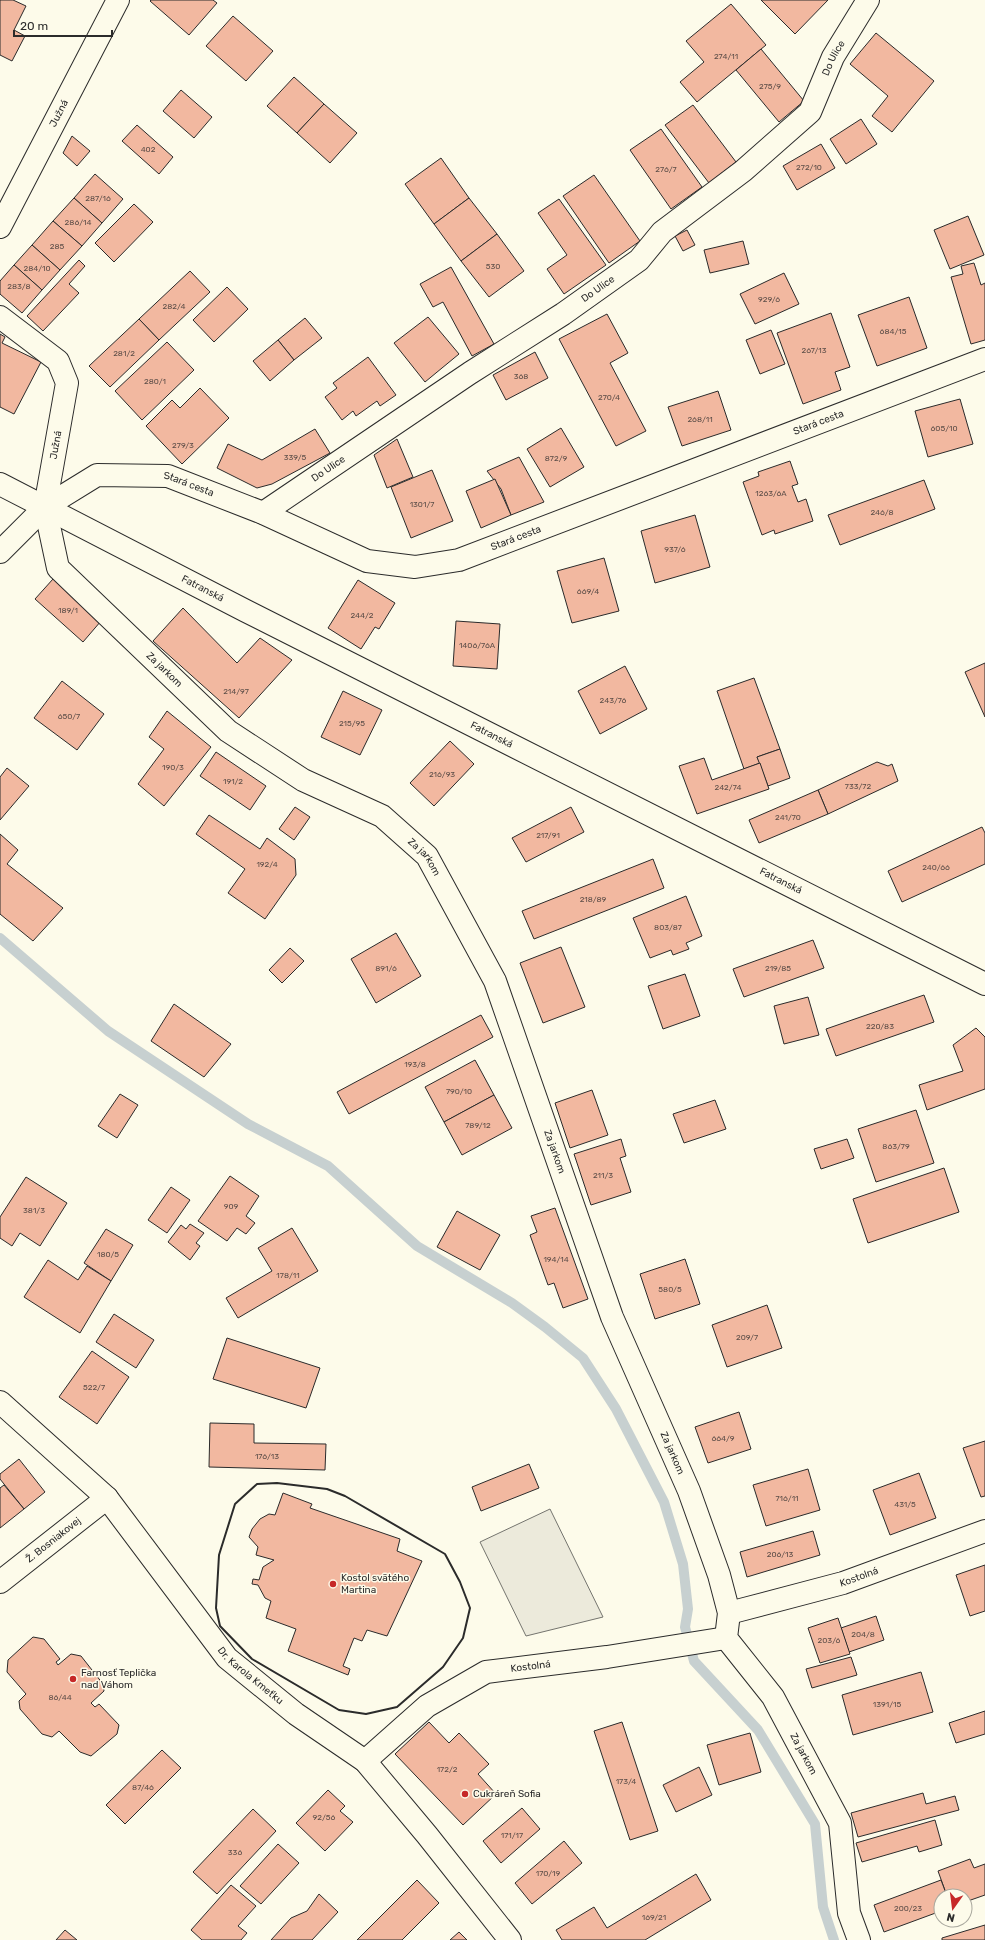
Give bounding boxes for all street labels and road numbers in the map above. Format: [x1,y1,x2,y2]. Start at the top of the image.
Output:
street label: Do Ulice [820,38,848,78]
street label: Južná [47,98,71,129]
street label: Do Ulice [579,273,617,305]
street label: Stará cesta [792,408,845,438]
street label: Južná [48,430,64,460]
street label: Do Ulice [309,453,348,484]
street label: Stará cesta [164,470,216,499]
street label: Stará cesta [489,523,543,553]
street label: Fatranská [179,573,226,604]
street label: Za jarkom [144,650,185,690]
street label: Fatranská [468,719,515,751]
street label: Za jarkom [405,836,443,878]
street label: Fatranská [758,865,804,897]
street label: Za jarkom [541,1128,568,1175]
street label: Za jarkom [658,1430,687,1476]
street label: Ž. Bosniakovej [24,1515,83,1565]
street label: Kostolná [839,1565,880,1590]
street label: Dr. Karola Kmeťku [215,1645,286,1707]
street label: Kostolná [510,1658,551,1675]
street label: Za jarkom [787,1731,819,1777]

